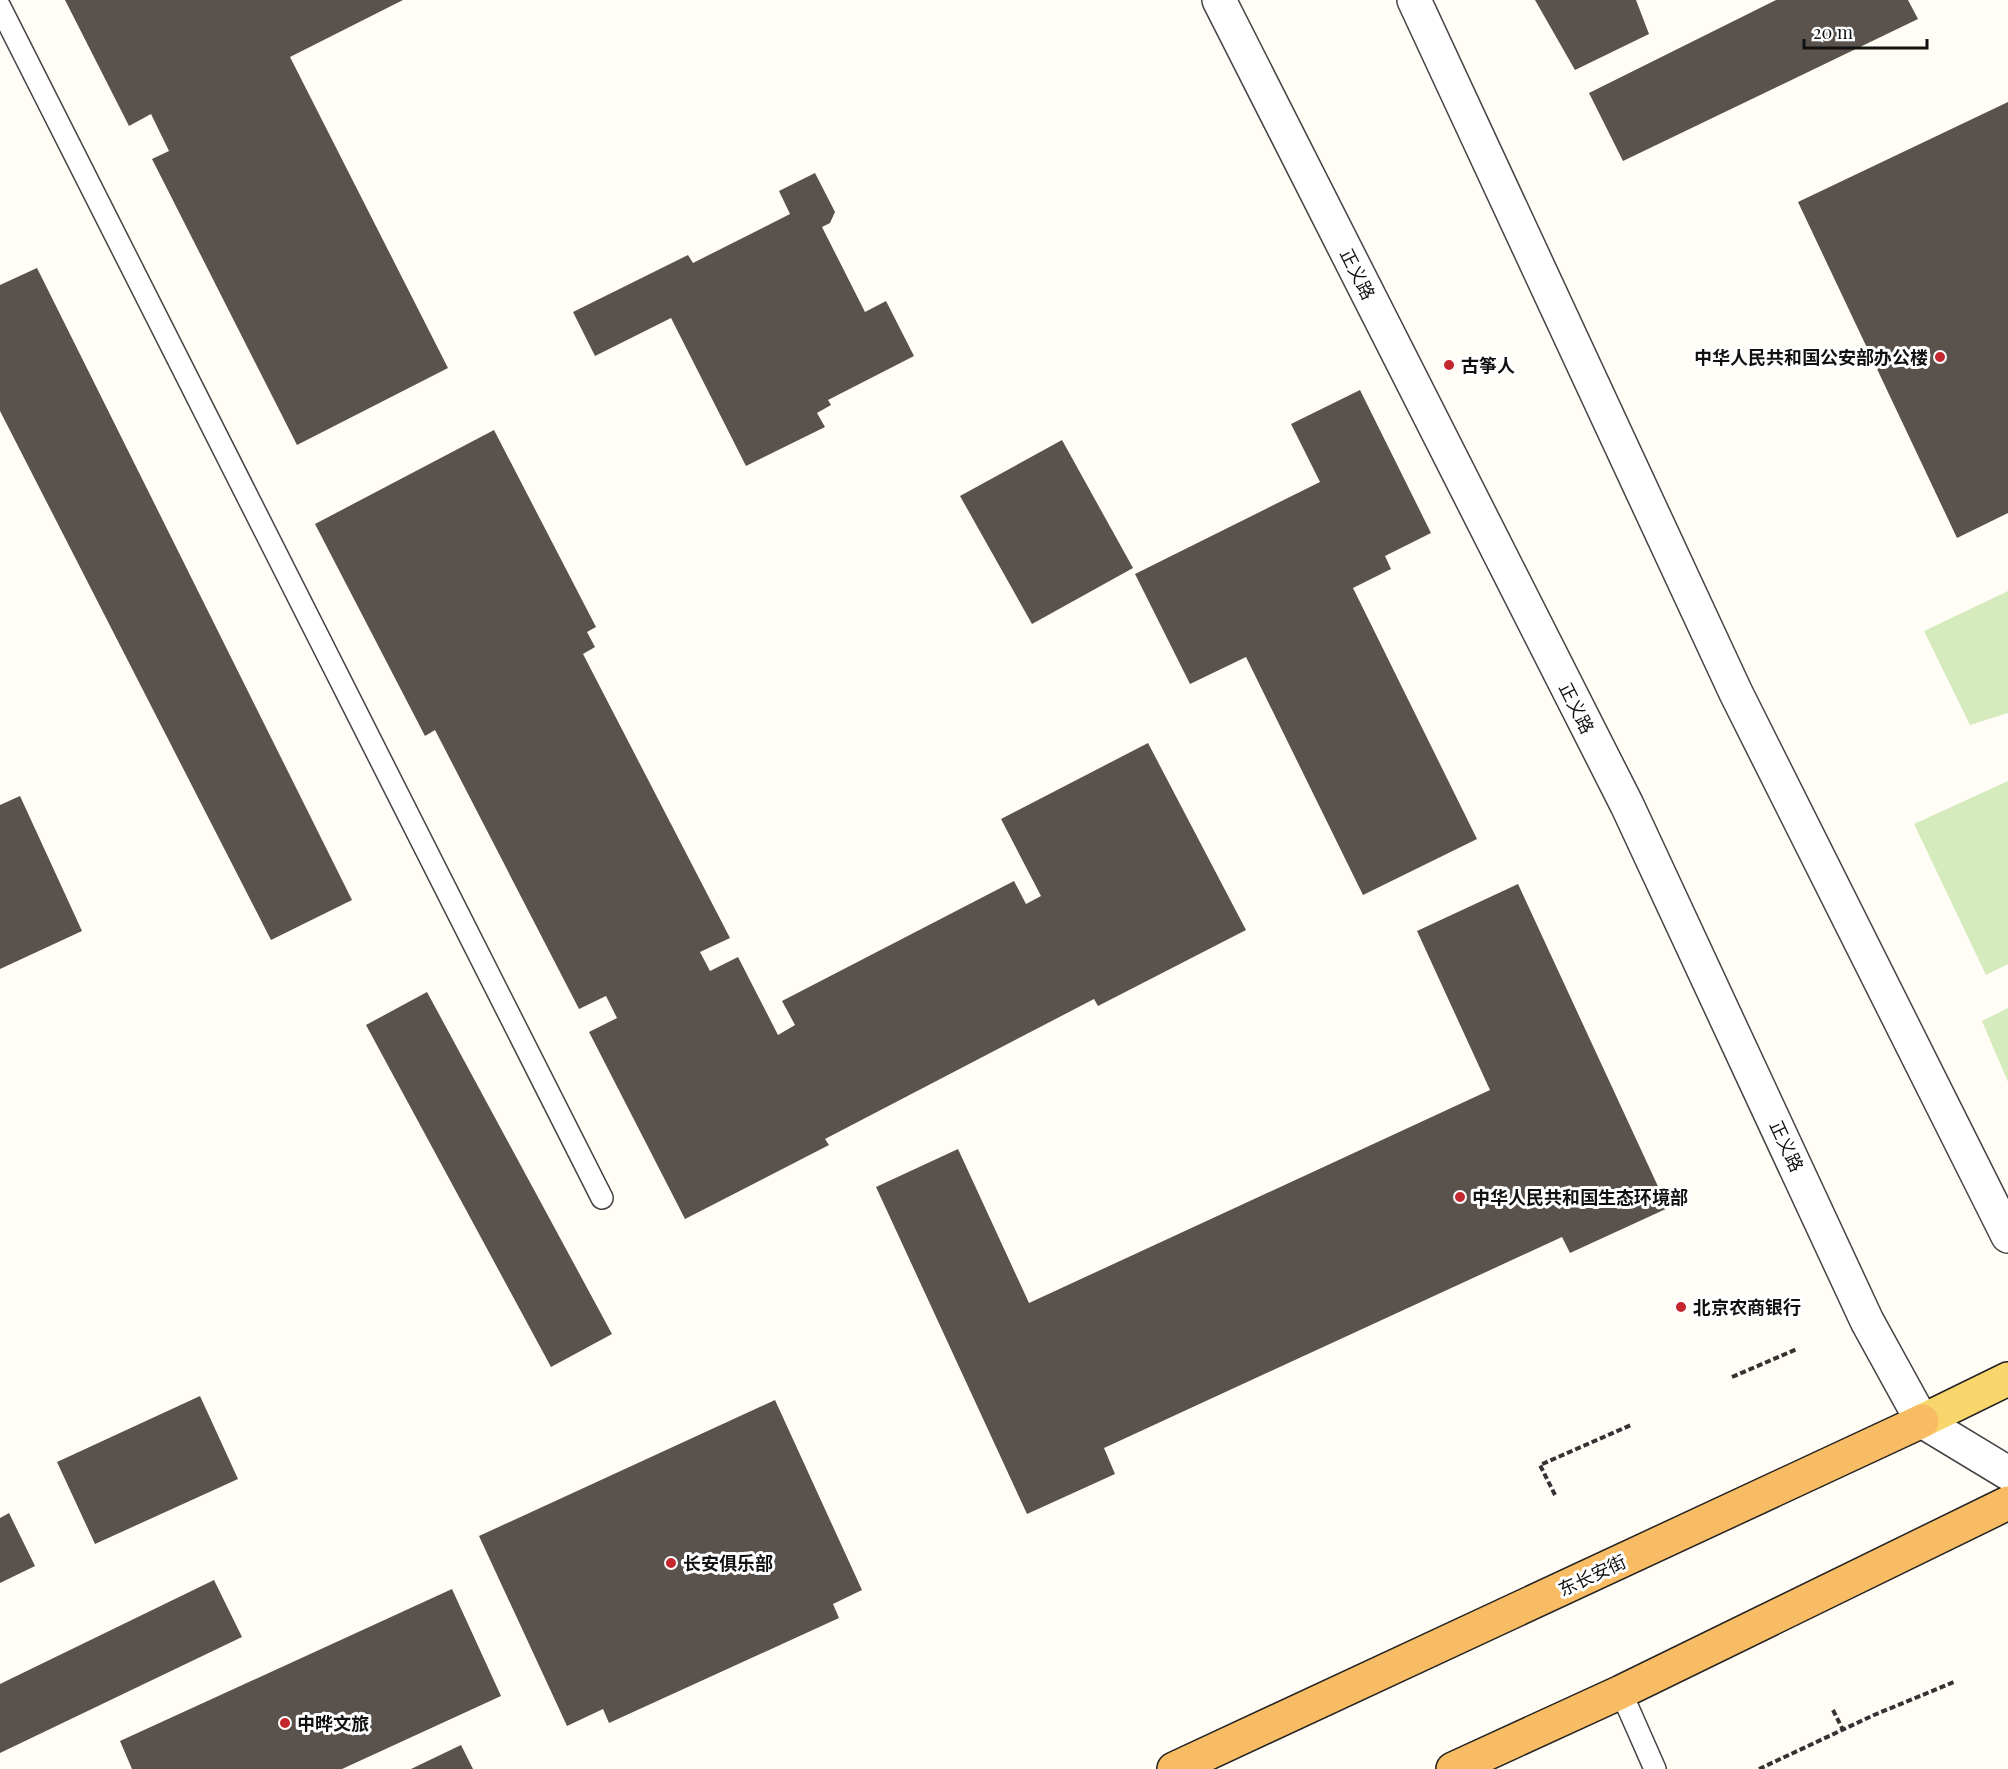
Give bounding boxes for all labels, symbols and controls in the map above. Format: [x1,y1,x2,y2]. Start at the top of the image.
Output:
scale bar [1804,12,1927,50]
text: 20 m [1813,20,1853,44]
street label: 正义路 [1335,244,1381,304]
place label: 中华人民共和国公安部办公楼 [1694,345,1928,369]
marker: 中华人民共和国公安部办公楼 [1933,350,1947,364]
place label: 古筝人 [1461,353,1515,377]
marker: 古筝人 [1442,358,1456,372]
street label: 正义路 [1554,678,1600,738]
street label: 正义路 [1765,1116,1809,1176]
place label: 中华人民共和国生态环境部 [1472,1185,1688,1209]
marker: 中华人民共和国生态环境部 [1453,1190,1467,1204]
place label: 北京农商银行 [1693,1295,1801,1319]
marker: 北京农商银行 [1674,1300,1688,1314]
street label: 东长安街 [1554,1549,1630,1601]
place label: 长安俱乐部 [683,1551,773,1575]
marker: 长安俱乐部 [664,1556,678,1570]
place label: 中晔文旅 [297,1711,369,1735]
marker: 中晔文旅 [278,1716,292,1730]

